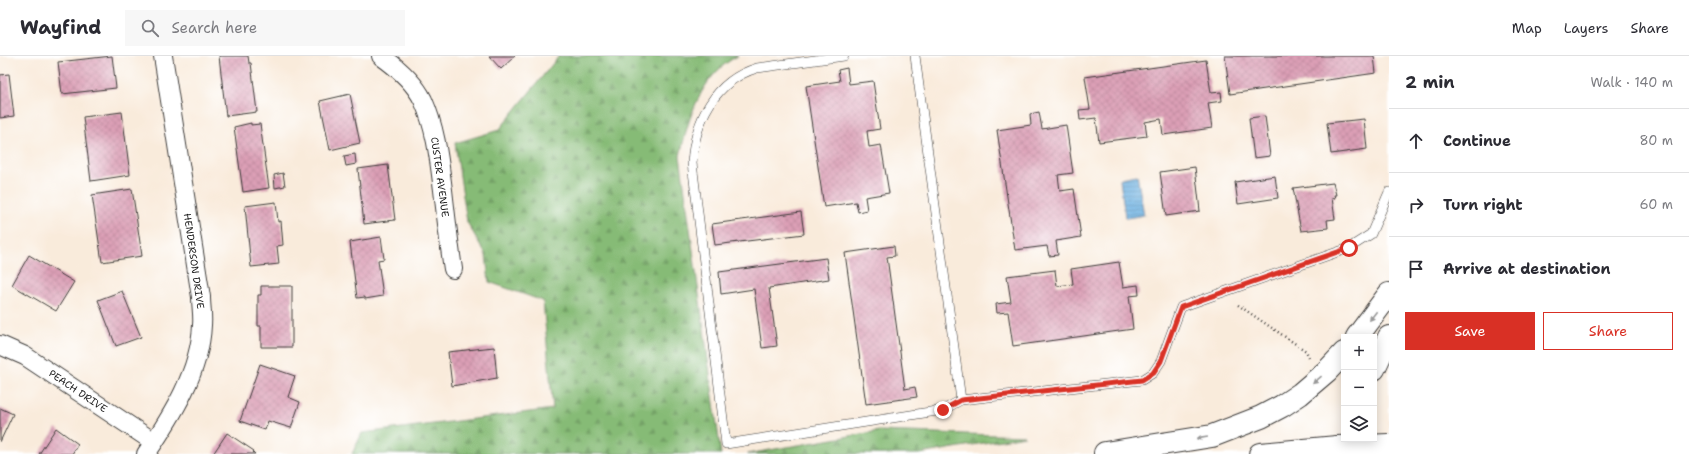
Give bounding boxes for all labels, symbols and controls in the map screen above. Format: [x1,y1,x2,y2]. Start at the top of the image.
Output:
search box [125,10,405,46]
text: Wayfind [20,15,101,40]
icon: search [139,17,161,39]
text: Search here [171,18,257,38]
text: Map [1512,19,1542,37]
text: Layers [1564,19,1608,37]
text: Share [1630,19,1669,37]
text: 2 min [1405,71,1455,93]
text: Walk · 140 m [1590,74,1673,91]
icon: ahead [1405,130,1427,152]
text: Continue [1443,131,1511,151]
text: 80 m [1639,132,1673,149]
street label: CUSTER AVENUE [428,136,452,218]
icon: right [1405,194,1427,216]
text: Turn right [1443,195,1523,215]
text: 60 m [1640,196,1673,213]
street label: HENDERSON DRIVE [181,212,207,310]
route start [1340,239,1358,257]
icon: arrive [1405,258,1427,280]
text: Arrive at destination [1443,259,1611,279]
one-way arrow [1369,310,1377,321]
button: Save [1405,312,1535,350]
button: Share [1543,312,1673,350]
map controls [1341,334,1377,442]
button: + [1341,334,1377,370]
street label: PEACH DRIVE [46,367,110,415]
button: − [1341,370,1377,406]
one-way arrow [1311,376,1322,385]
route end [934,401,952,419]
button: layers [1341,406,1377,442]
one-way arrow [1196,435,1208,441]

